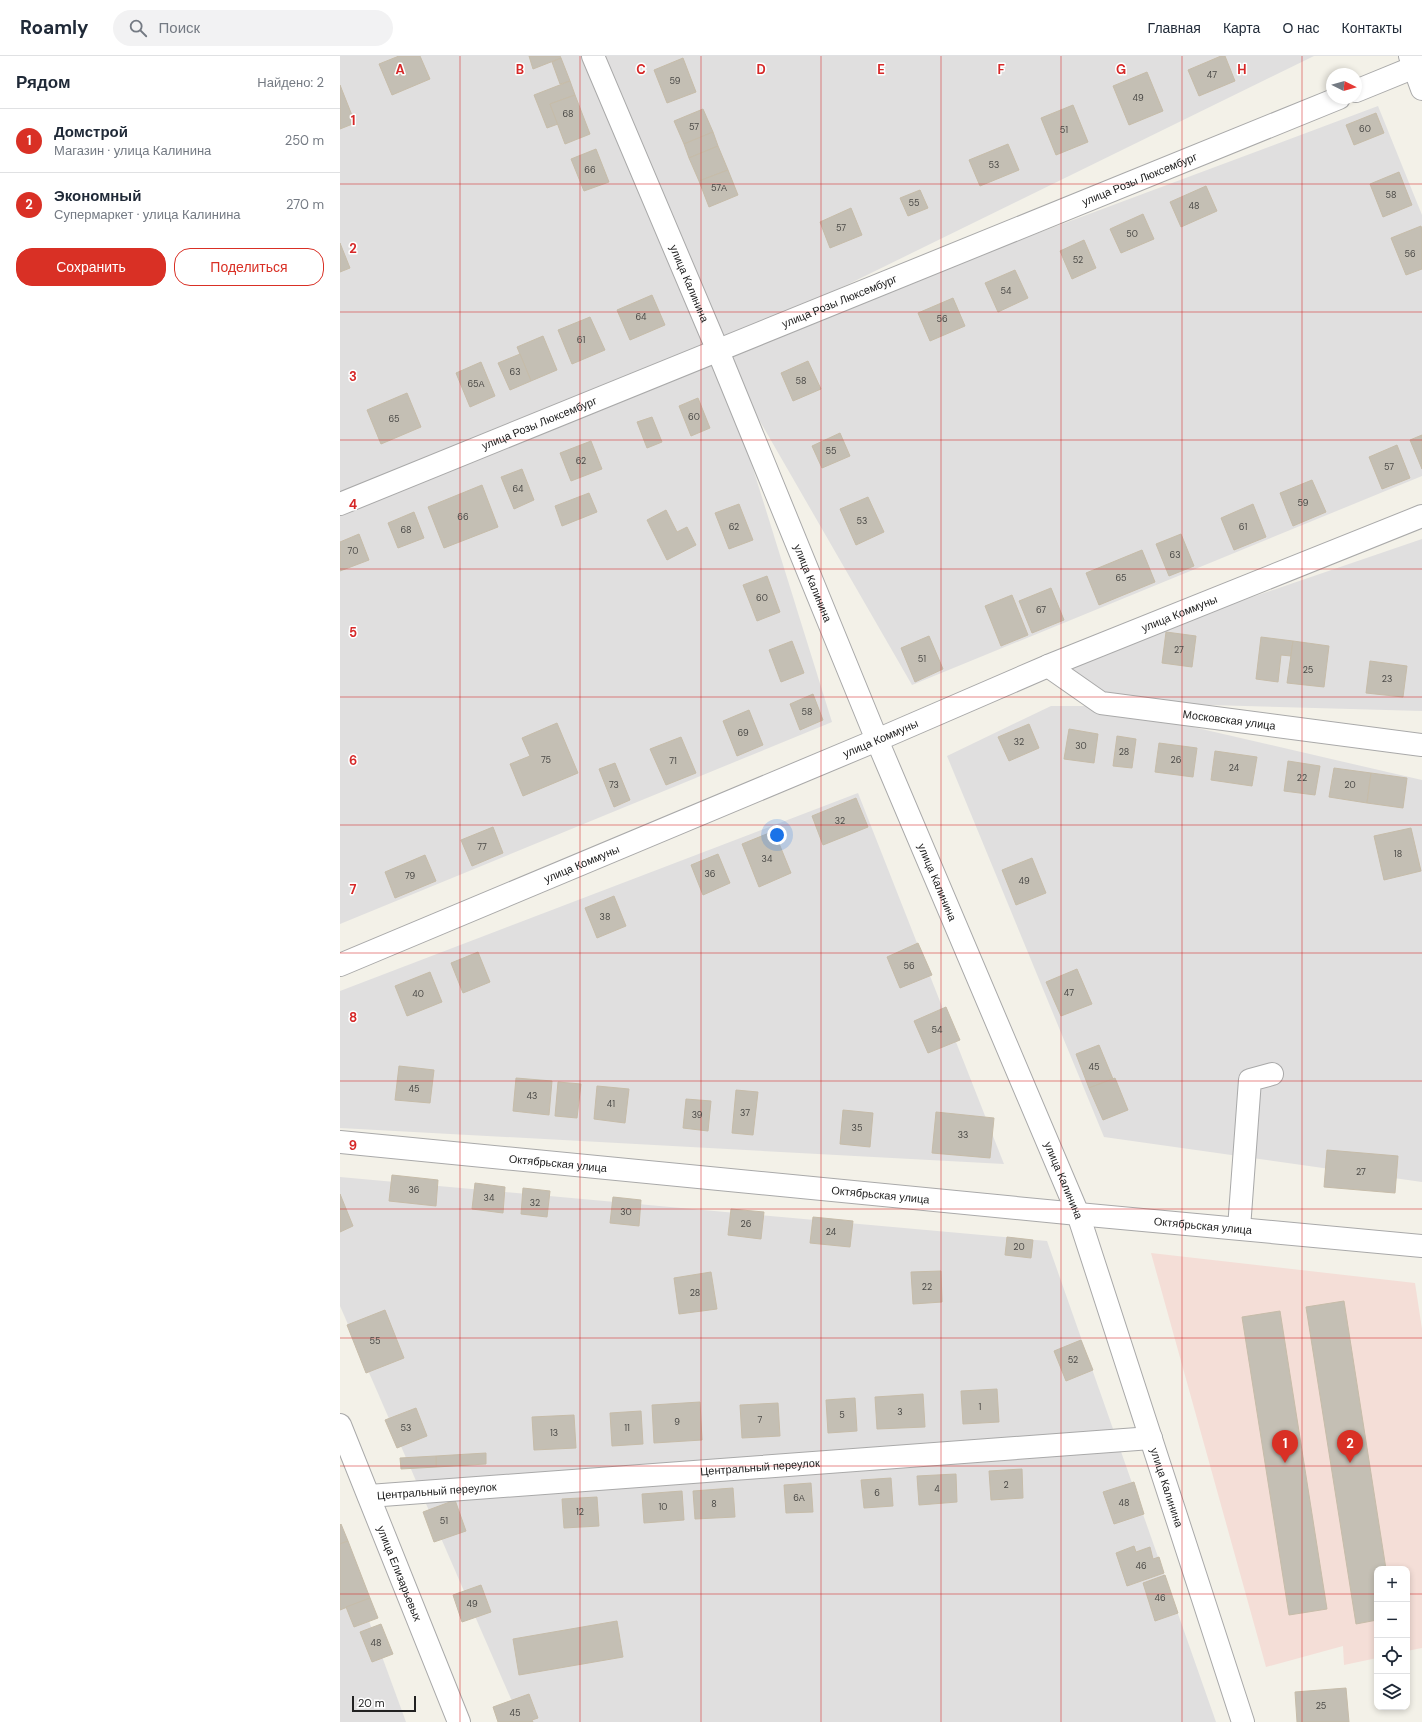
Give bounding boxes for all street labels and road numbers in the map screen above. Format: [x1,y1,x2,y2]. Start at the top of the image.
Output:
street label: улица Розы Люксембург [1080,149,1199,209]
street label: улица Калинина [667,243,712,325]
street label: улица Розы Люксембург [780,271,899,331]
street label: улица Розы Люксембург [480,393,599,453]
street label: улица Калинина [791,542,835,625]
street label: улица Коммуны [1139,592,1219,635]
street label: Московская улица [1182,707,1277,733]
street label: улица Коммуны [841,716,920,761]
street label: улица Калинина [915,841,960,924]
street label: улица Коммуны [542,842,622,886]
street label: улица Калинина [1041,1140,1086,1222]
street label: Октябрьская улица [508,1152,609,1175]
street label: Октябрьская улица [831,1183,931,1207]
street label: Октябрьская улица [1153,1214,1254,1237]
street label: улица Калинина [1147,1446,1187,1530]
street label: Центральный переулок [700,1456,820,1478]
street label: Центральный переулок [377,1480,497,1502]
street label: улица Елизарьевых [374,1524,425,1624]

